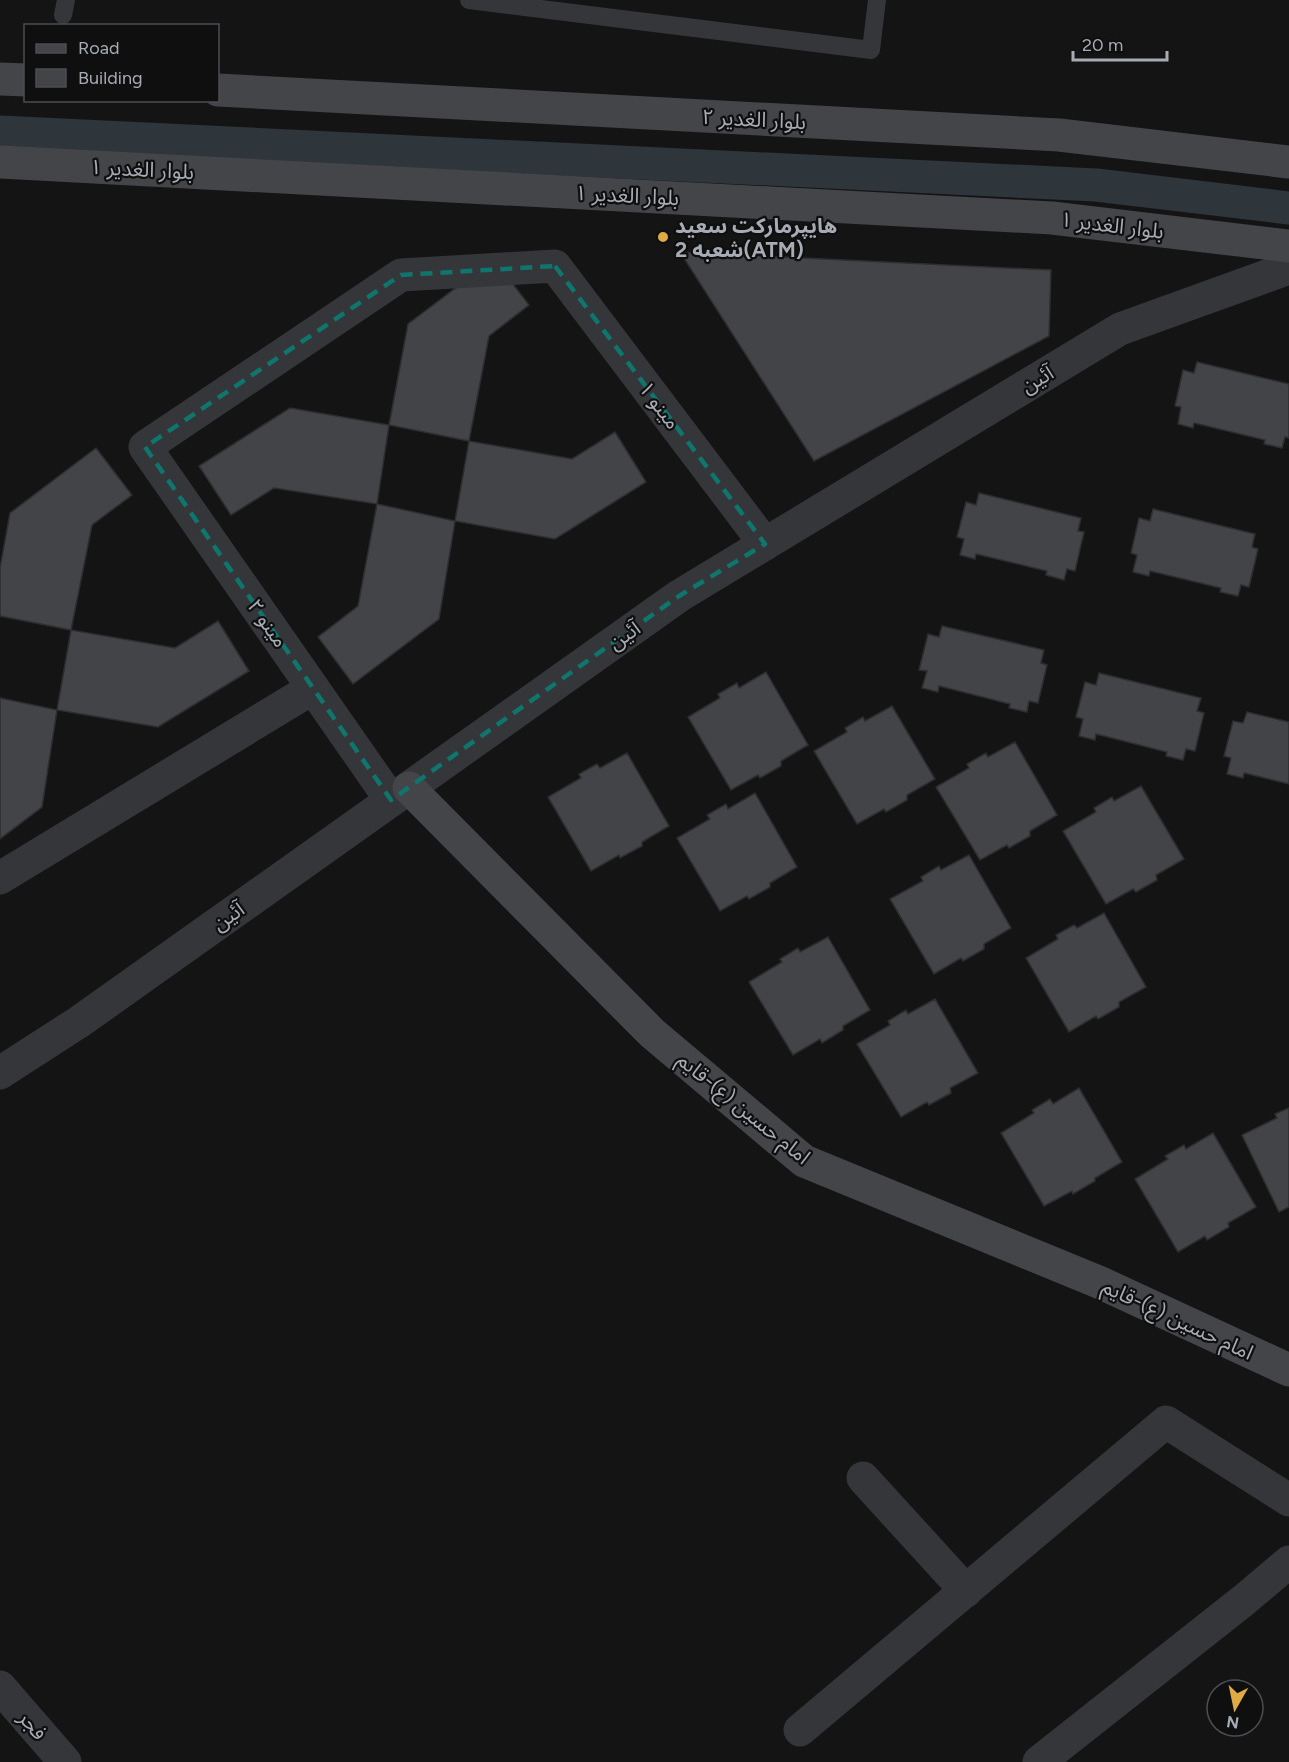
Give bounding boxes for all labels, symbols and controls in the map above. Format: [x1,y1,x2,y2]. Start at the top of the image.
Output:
legend [24,24,219,102]
scale bar [1073,24,1168,62]
text: 20 m [1082,34,1123,56]
text: Road [78,37,119,59]
text: Building [78,67,143,89]
street label: بلوار الغدیر ۲ [701,104,807,134]
street label: بلوار الغدیر ۱ [89,154,195,184]
street label: بلوار الغدیر ۱ [574,180,680,210]
street label: بلوار الغدیر ۱ [1059,206,1165,244]
place label: هایپرمارکت سعید شعبه 2(ATM) [675,213,837,262]
marker: هایپرمارکت سعید شعبه 2(ATM) [656,230,670,244]
street label: آئین [1016,359,1059,398]
street label: مینو ۱ [634,376,686,434]
street label: مینو ۲ [243,594,293,652]
street label: آئین [603,615,646,655]
street label: آئین [207,896,250,936]
street label: امام حسین (ع)-قایم [670,1047,816,1172]
street label: امام حسین (ع)-قایم [1097,1273,1258,1369]
north arrow [1205,1678,1265,1738]
street label: فجر [13,1704,53,1745]
text: N [1225,1712,1240,1733]

